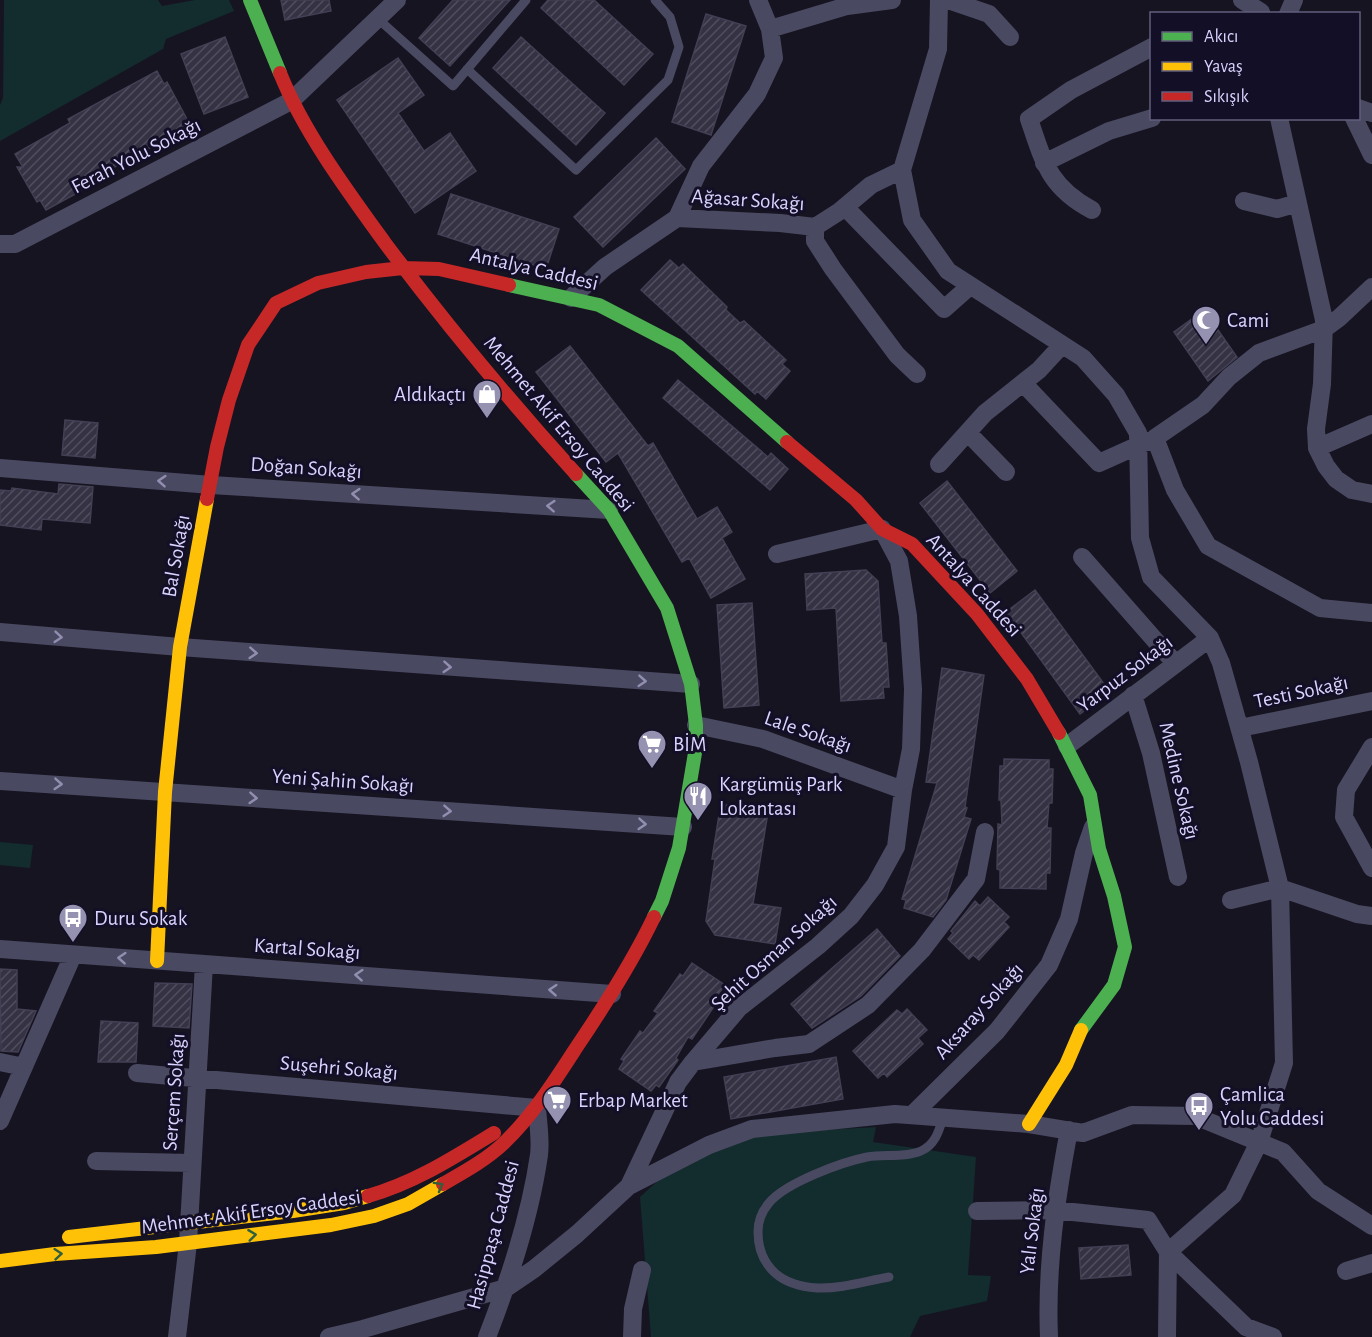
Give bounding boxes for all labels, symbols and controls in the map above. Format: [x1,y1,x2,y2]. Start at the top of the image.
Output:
legend [1150,12,1360,120]
text: Akıcı [1204,28,1238,46]
text: Yavaş [1204,58,1243,76]
text: Sıkışık [1204,88,1249,106]
street label: Ferah Yolu Sokağı [68,114,204,198]
street label: Ağasar Sokağı [691,186,805,214]
street label: Antalya Caddesi [468,244,600,294]
mosque icon: Cami [1190,304,1222,346]
place label: Cami [1227,310,1269,331]
street label: Mehmet Akif Ersoy Caddesi [480,332,638,516]
shop icon: Aldıkaçtı [471,378,503,420]
place label: Aldıkaçtı [394,384,466,405]
street label: Doğan Sokağı [250,454,362,482]
one-way arrow [157,475,166,488]
one-way arrow [352,487,361,500]
one-way arrow [546,500,555,513]
street label: Bal Sokağı [158,513,194,599]
street label: Antalya Caddesi [922,529,1026,641]
one-way arrow [54,630,63,643]
street label: Yarpuz Sokağı [1073,631,1177,717]
one-way arrow [248,646,257,659]
one-way arrow [443,660,452,673]
street label: Testi Sokağı [1252,672,1350,712]
one-way arrow [637,674,646,687]
street label: Lale Sokağı [762,707,854,757]
street label: Medine Sokağı [1155,720,1203,842]
supermarket icon: BİM [636,728,668,770]
place label: BİM [673,733,706,755]
street label: Yeni Şahin Sokağı [271,766,415,796]
place label: Kargümüş Park Lokantası [719,774,843,819]
one-way arrow [54,778,63,791]
restaurant icon: Kargümüş Park Lokantası [682,780,714,822]
one-way arrow [248,791,257,804]
one-way arrow [443,804,452,817]
one-way arrow [638,818,647,831]
street label: Şehit Osman Sokağı [707,891,841,1015]
bus stop icon: Duru Sokak [57,902,89,944]
place label: Duru Sokak [94,908,188,929]
street label: Kartal Sokağı [253,935,361,963]
one-way arrow [118,952,127,965]
street label: Aksaray Sokağı [931,959,1027,1063]
one-way arrow [354,969,363,982]
one-way arrow [549,983,558,996]
street label: Serçem Sokağı [159,1032,189,1152]
street label: Suşehri Sokağı [279,1052,399,1084]
supermarket icon: Erbap Market [541,1084,573,1126]
place label: Çamlica Yolu Caddesi [1220,1084,1324,1129]
place label: Erbap Market [578,1090,688,1111]
bus stop icon: Çamlica Yolu Caddesi [1183,1090,1215,1132]
street label: Hasippaşa Caddesi [463,1158,523,1312]
one-way arrow [433,1182,443,1194]
street label: Mehmet Akif Ersoy Caddesi [140,1186,362,1238]
street label: Yalı Sokağı [1016,1186,1048,1276]
one-way arrow [248,1230,257,1242]
one-way arrow [54,1248,63,1261]

